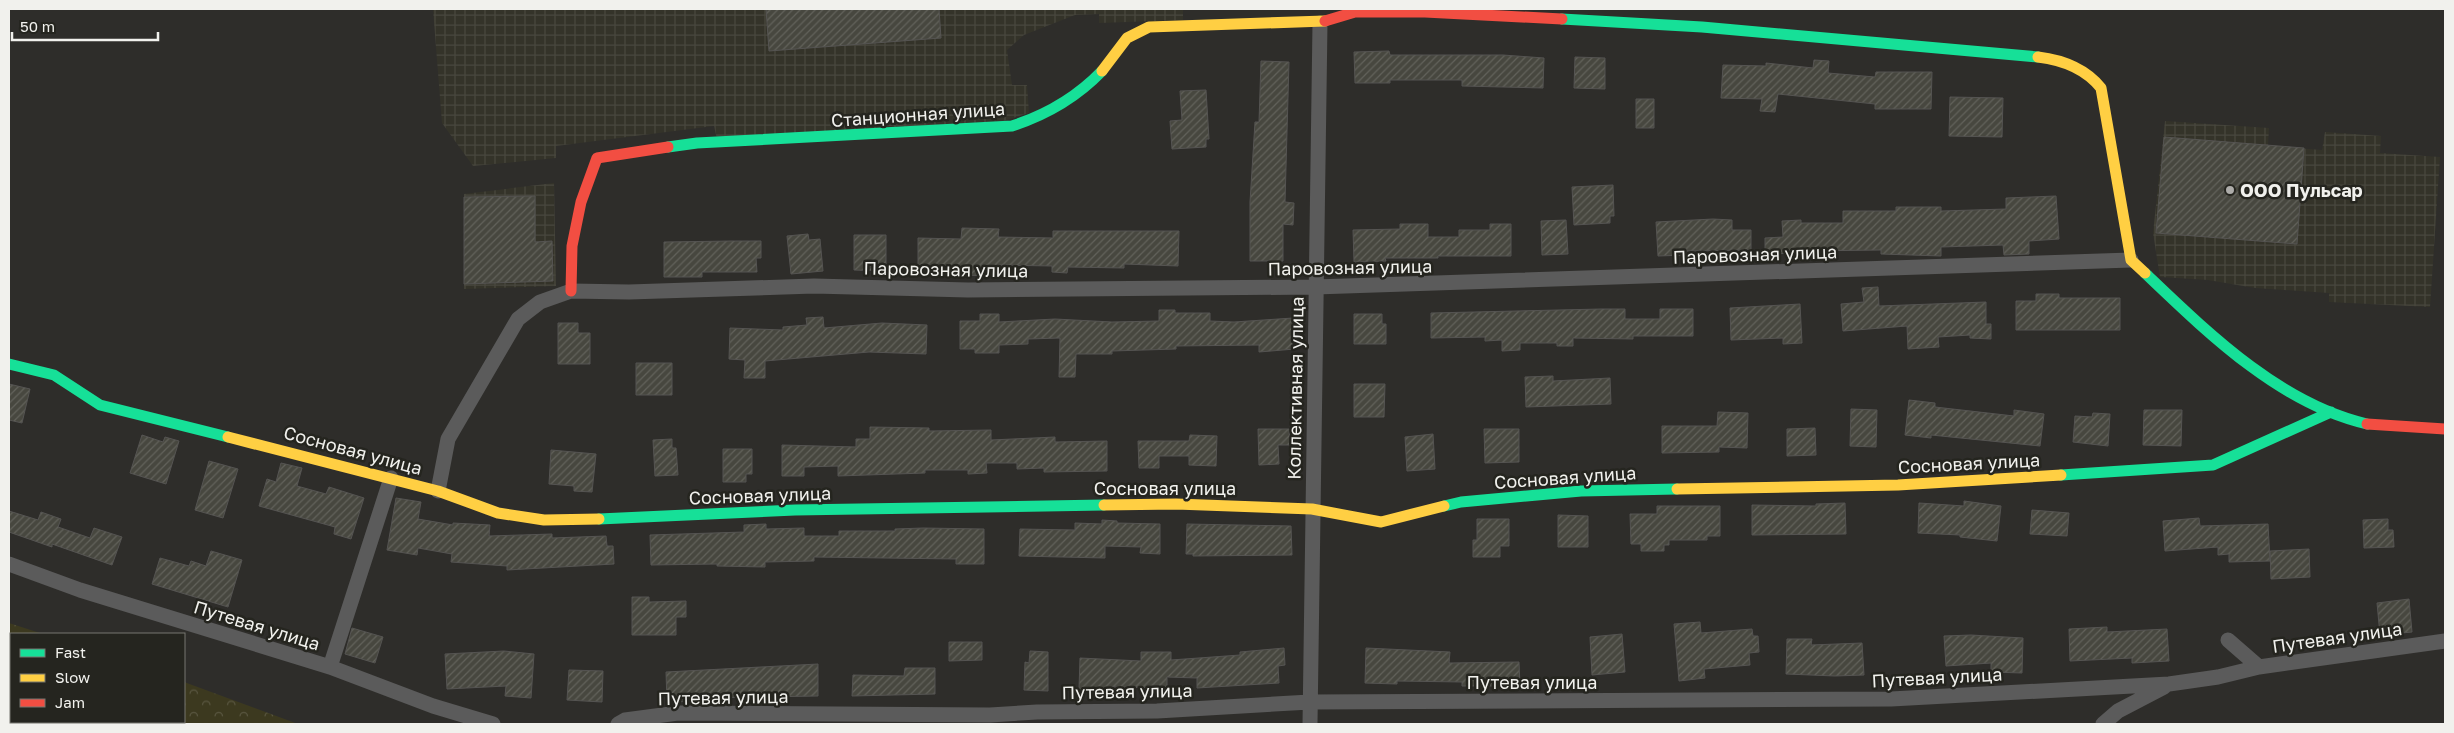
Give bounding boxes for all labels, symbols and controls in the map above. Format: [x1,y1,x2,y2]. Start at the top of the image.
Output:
scale bar [12,10,159,42]
text: 50 m [20,17,55,35]
street label: Станционная улица [830,97,1006,131]
place label: ООО Пульсар [2240,179,2363,201]
marker: ООО Пульсар [2224,184,2236,196]
street label: Паровозная улица [1672,240,1838,268]
street label: Паровозная улица [1268,255,1432,279]
street label: Паровозная улица [864,257,1028,281]
street label: Коллективная улица [1282,296,1308,480]
street label: Сосновая улица [281,421,425,479]
street label: Сосновая улица [1897,448,2041,478]
street label: Сосновая улица [1493,461,1637,493]
street label: Сосновая улица [1094,477,1236,499]
street label: Сосновая улица [688,482,832,508]
street label: Путевая улица [191,595,323,655]
street label: Путевая улица [2271,617,2403,657]
legend [10,633,185,723]
text: Fast [55,643,86,661]
street label: Путевая улица [1871,663,2003,691]
text: Slow [55,668,90,686]
street label: Путевая улица [1467,671,1597,693]
street label: Путевая улица [1061,679,1193,703]
street label: Путевая улица [657,685,789,709]
text: Jam [55,693,85,711]

